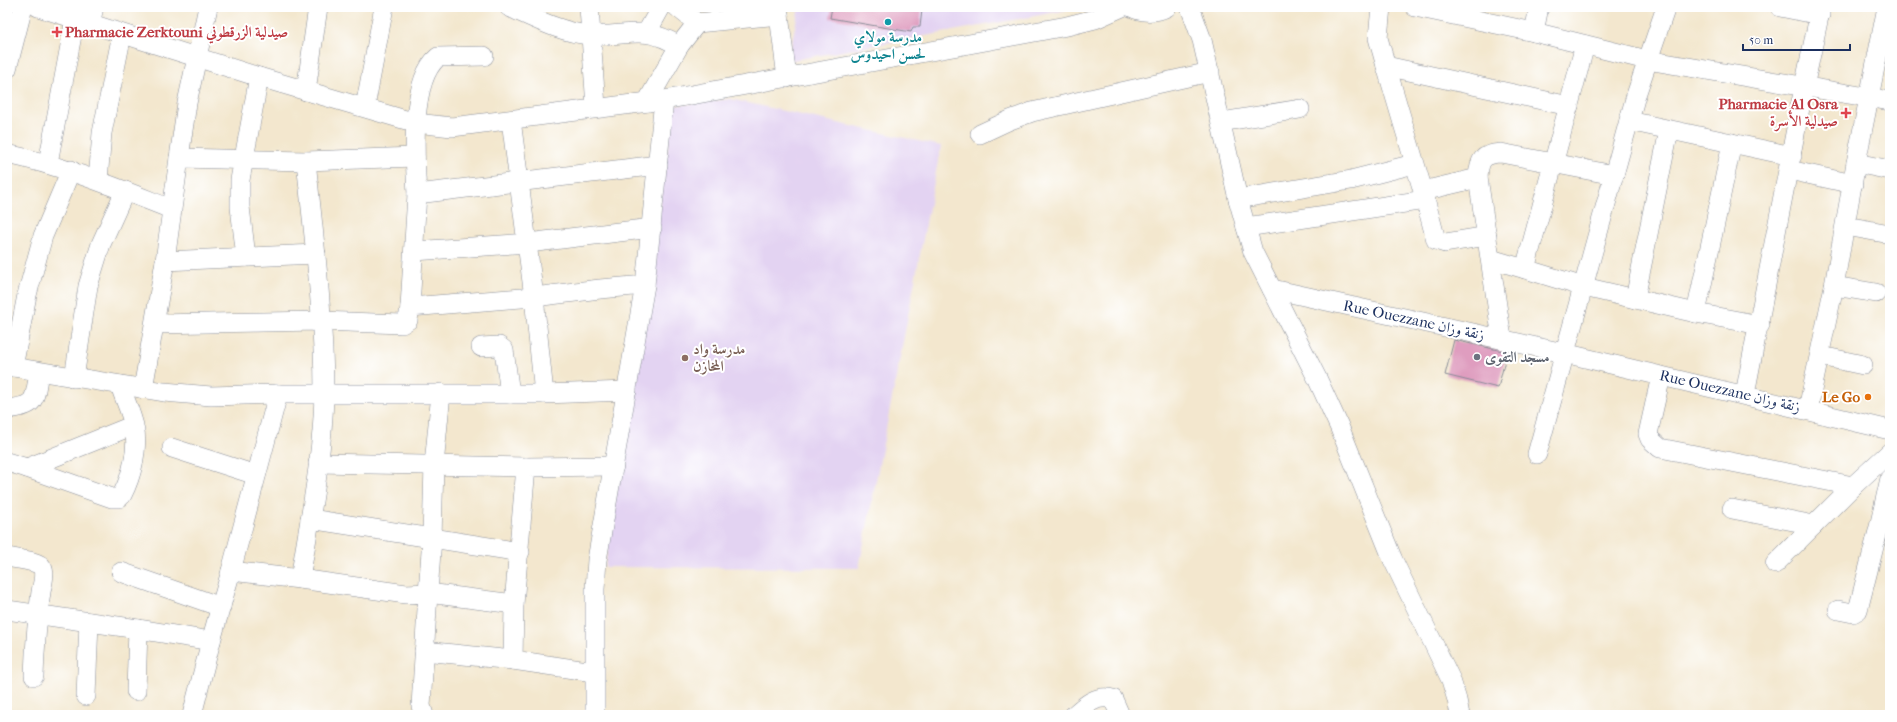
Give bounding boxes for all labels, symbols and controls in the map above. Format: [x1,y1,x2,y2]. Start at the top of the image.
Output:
marker: مدرسة مولاي لحسن احيدوس [883,17,893,27]
place label: Pharmacie Zerktouni صيدلية الزرقطوني [65,23,288,44]
scale bar [1743,26,1850,52]
marker: Pharmacie Zerktouni صيدلية الزرقطوني [52,27,62,37]
place label: مدرسة مولاي لحسن احيدوس [850,28,926,65]
text: 50 m [1749,33,1773,47]
place label: Pharmacie Al Osra صيدلية الأسرة [1718,95,1839,132]
marker: Pharmacie Al Osra صيدلية الأسرة [1841,108,1851,118]
street label: Rue Ouezzane زنقة وزان [1342,296,1486,344]
place label: مدرسة واد المخازن [693,340,745,375]
place label: مسجد التقوى [1485,348,1550,366]
marker: مسجد التقوى [1472,352,1482,362]
marker: مدرسة واد المخازن [680,353,690,363]
street label: Rue Ouezzane زنقة وزان [1658,366,1802,416]
place label: Le Go [1822,388,1860,406]
marker: Le Go [1863,392,1873,402]

